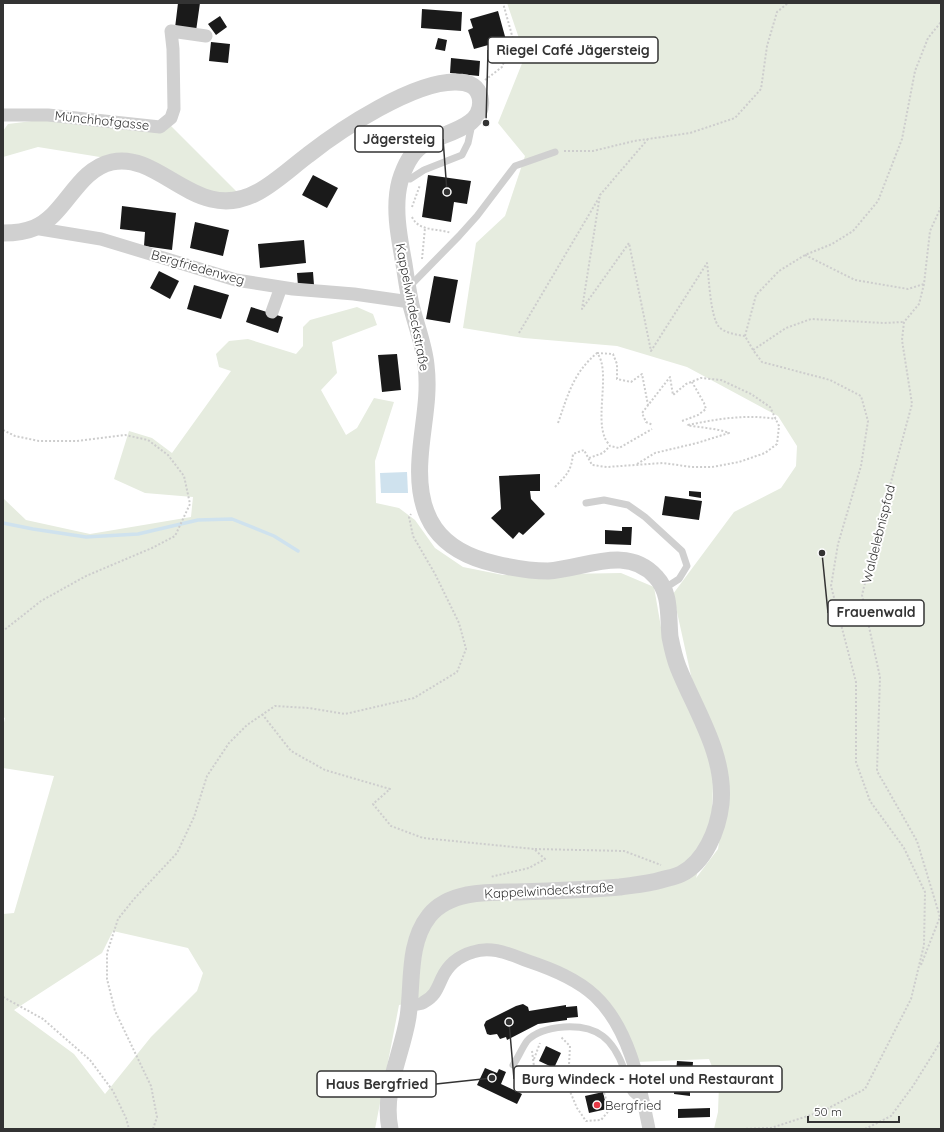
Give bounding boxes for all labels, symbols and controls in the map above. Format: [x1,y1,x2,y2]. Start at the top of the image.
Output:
callout: Riegel Café Jägersteig [488,37,658,63]
text: Riegel Café Jägersteig [496,41,650,59]
street label: Münchhofgasse [54,107,150,133]
callout: Jägersteig [355,126,443,152]
text: Jägersteig [363,130,435,148]
street label: Kappelwindeckstraße [393,242,433,372]
street label: Bergfriedenweg [149,246,247,288]
street label: Waldelebnispfad [858,483,898,585]
callout: Frauenwald [828,600,924,626]
text: Frauenwald [836,603,916,621]
street label: Kappelwindeckstraße [484,879,614,901]
callout: Burg Windeck - Hotel und Restaurant [514,1066,782,1092]
text: Burg Windeck - Hotel und Restaurant [522,1070,774,1088]
callout: Haus Bergfried [317,1071,436,1097]
text: Haus Bergfried [326,1075,428,1093]
place label: Bergfried [605,1097,661,1113]
scale bar [808,1098,899,1124]
marker: Bergfried [592,1100,602,1110]
text: 50 m [814,1104,842,1119]

